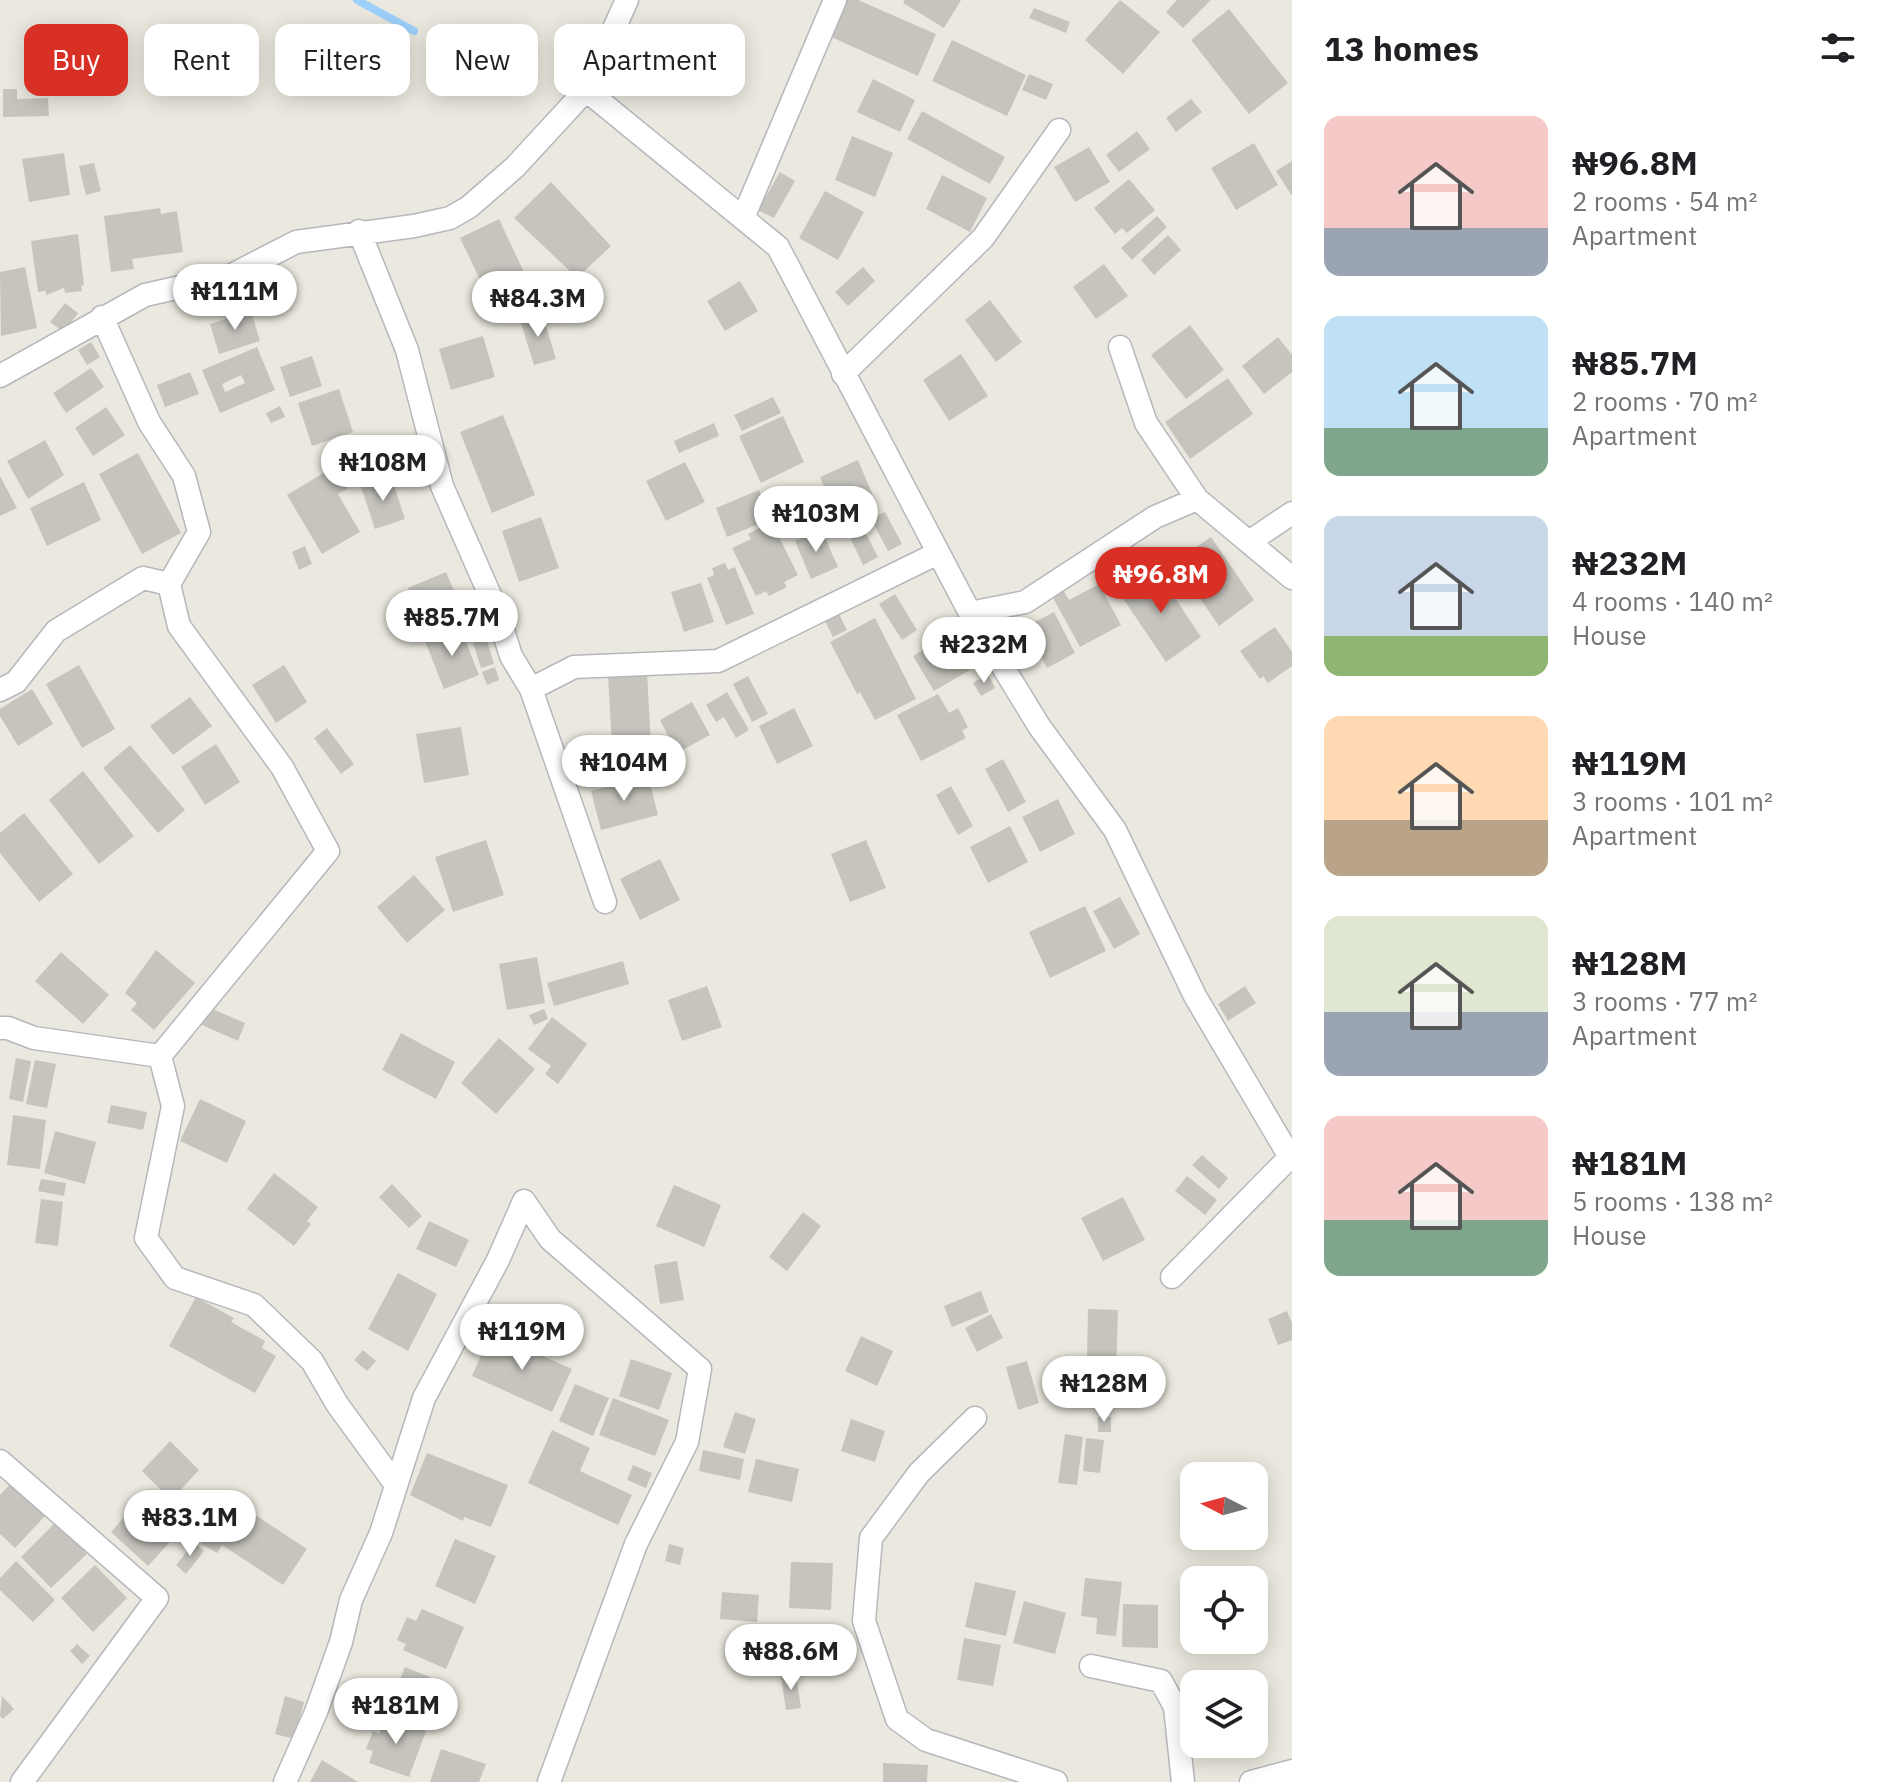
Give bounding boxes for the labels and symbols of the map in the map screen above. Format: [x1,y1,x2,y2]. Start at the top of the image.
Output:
pin: ₦111M [179,264,291,332]
pin: ₦84.3M [473,271,603,339]
pin: ₦108M [327,435,439,503]
pin: ₦103M [760,486,872,554]
pin: ₦96.8M [1096,547,1226,615]
pin: ₦85.7M [387,590,517,658]
pin: ₦232M [928,617,1040,685]
pin: ₦104M [568,735,680,803]
pin: ₦119M [466,1304,578,1372]
pin: ₦128M [1048,1356,1160,1424]
north arrow [1180,1462,1268,1550]
pin: ₦83.1M [125,1490,255,1558]
pin: ₦88.6M [726,1624,856,1692]
pin: ₦181M [340,1678,452,1746]

